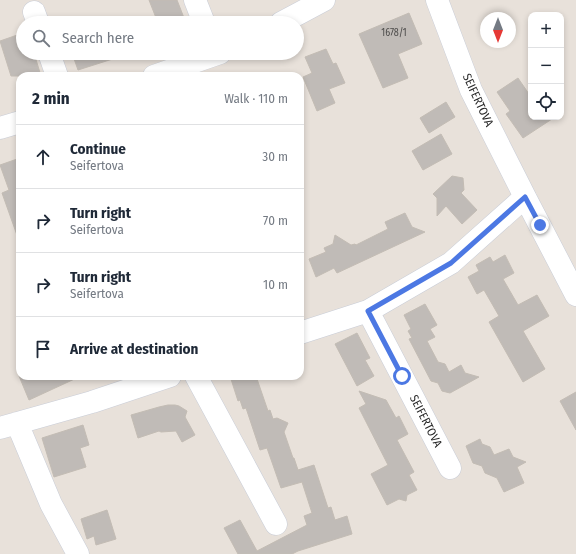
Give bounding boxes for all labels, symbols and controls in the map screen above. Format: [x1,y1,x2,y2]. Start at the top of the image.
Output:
north arrow [480,12,516,48]
map controls [528,12,564,120]
button: + [528,12,564,48]
search box [16,16,304,60]
icon: search [30,27,52,49]
house number: 1678/1 [381,27,407,39]
text: Search here [62,29,134,47]
button: − [528,48,564,84]
street label: SEIFERTOVA [460,71,497,129]
button: locate [528,84,564,120]
text: 2 min [32,88,70,109]
text: Walk · 110 m [224,91,288,106]
text: Continue [70,140,126,158]
icon: ahead [32,146,54,168]
text: 30 m [262,149,288,164]
text: Seifertova [70,158,124,173]
text: Turn right [70,204,131,222]
icon: right [32,210,54,232]
text: 70 m [263,213,288,228]
route end [531,216,549,234]
text: Seifertova [70,222,124,237]
text: Turn right [70,268,131,286]
icon: right [32,274,54,296]
text: 10 m [263,277,288,292]
text: Seifertova [70,286,124,301]
icon: arrive [32,338,54,360]
text: Arrive at destination [70,340,198,358]
route start [393,367,411,385]
street label: SEIFERTOVA [407,393,445,450]

